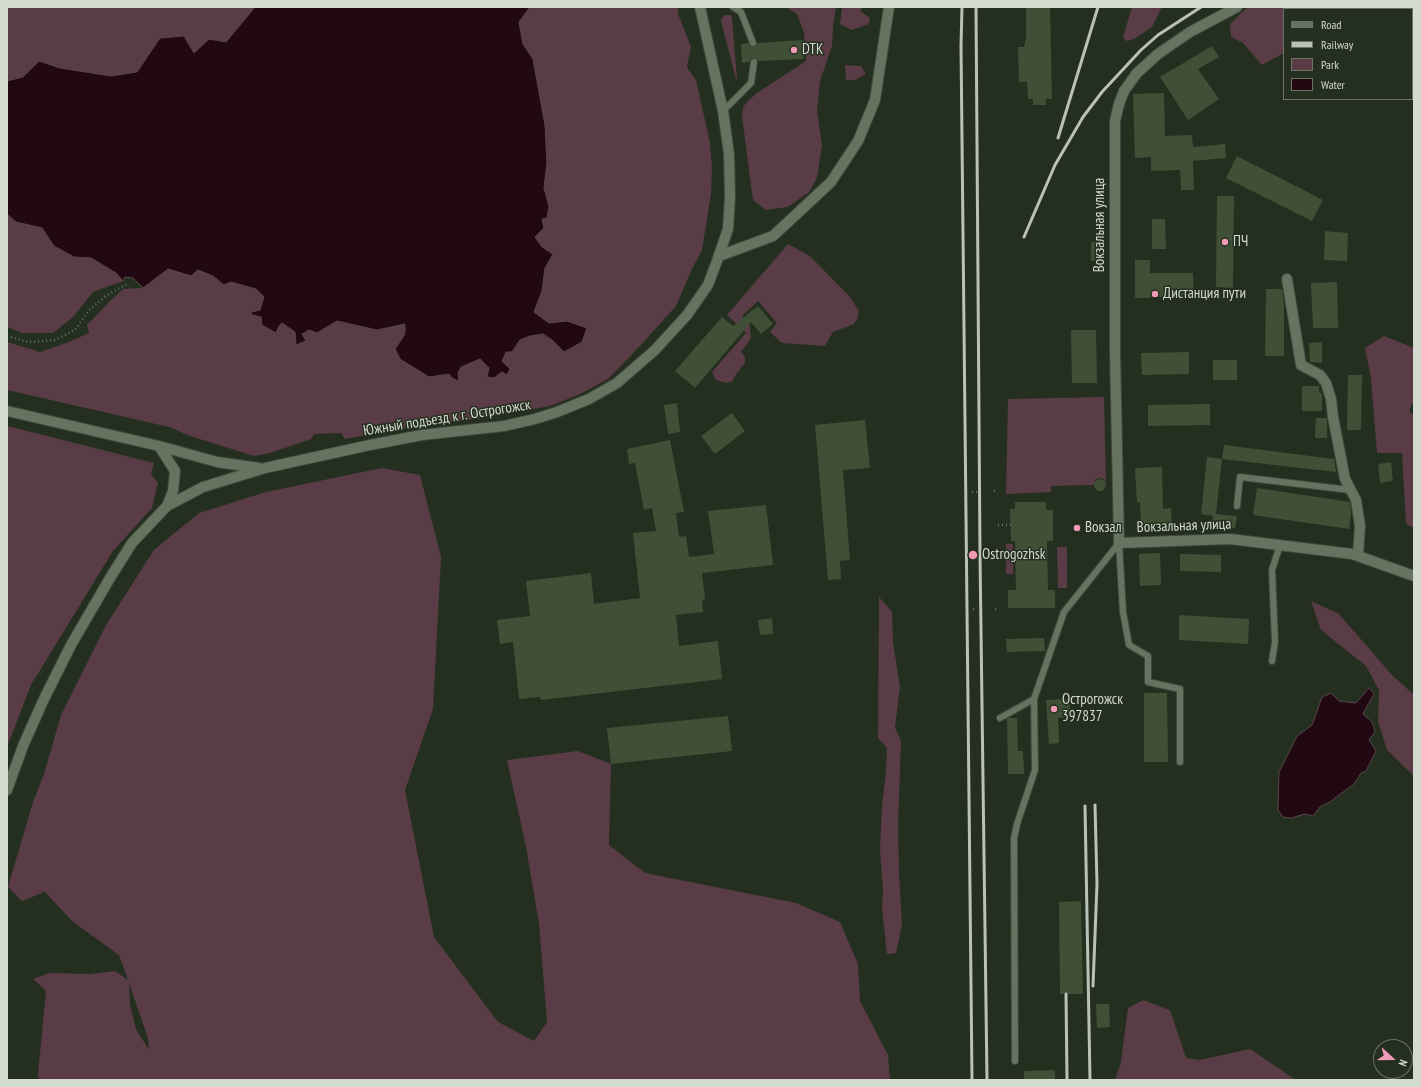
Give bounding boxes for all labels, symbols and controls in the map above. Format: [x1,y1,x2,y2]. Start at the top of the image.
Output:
legend [1283,8,1413,100]
text: Road [1321,17,1341,32]
text: Railway [1321,37,1353,52]
place label: DTK [802,41,823,59]
marker: DTK [789,45,799,55]
text: Park [1321,57,1339,72]
text: Water [1321,77,1345,92]
street label: Вокзальная улица [1091,178,1109,272]
place label: ПЧ [1233,233,1248,251]
marker: ПЧ [1220,237,1230,247]
place label: Дистанция пути [1163,285,1246,303]
marker: Дистанция пути [1150,289,1160,299]
street label: Южный подъезд к г. Острогожск [362,396,532,440]
street label: Вокзальная улица [1136,515,1232,537]
place label: Вокзал [1085,519,1122,537]
marker: Вокзал [1072,523,1082,533]
place label: Ostrogozhsk [982,546,1046,564]
marker: Ostrogozhsk [967,549,979,561]
place label: Острогожск 397837 [1062,691,1123,726]
marker: Острогожск 397837 [1049,704,1059,714]
north arrow [1373,1039,1413,1079]
text: N [1396,1058,1411,1068]

